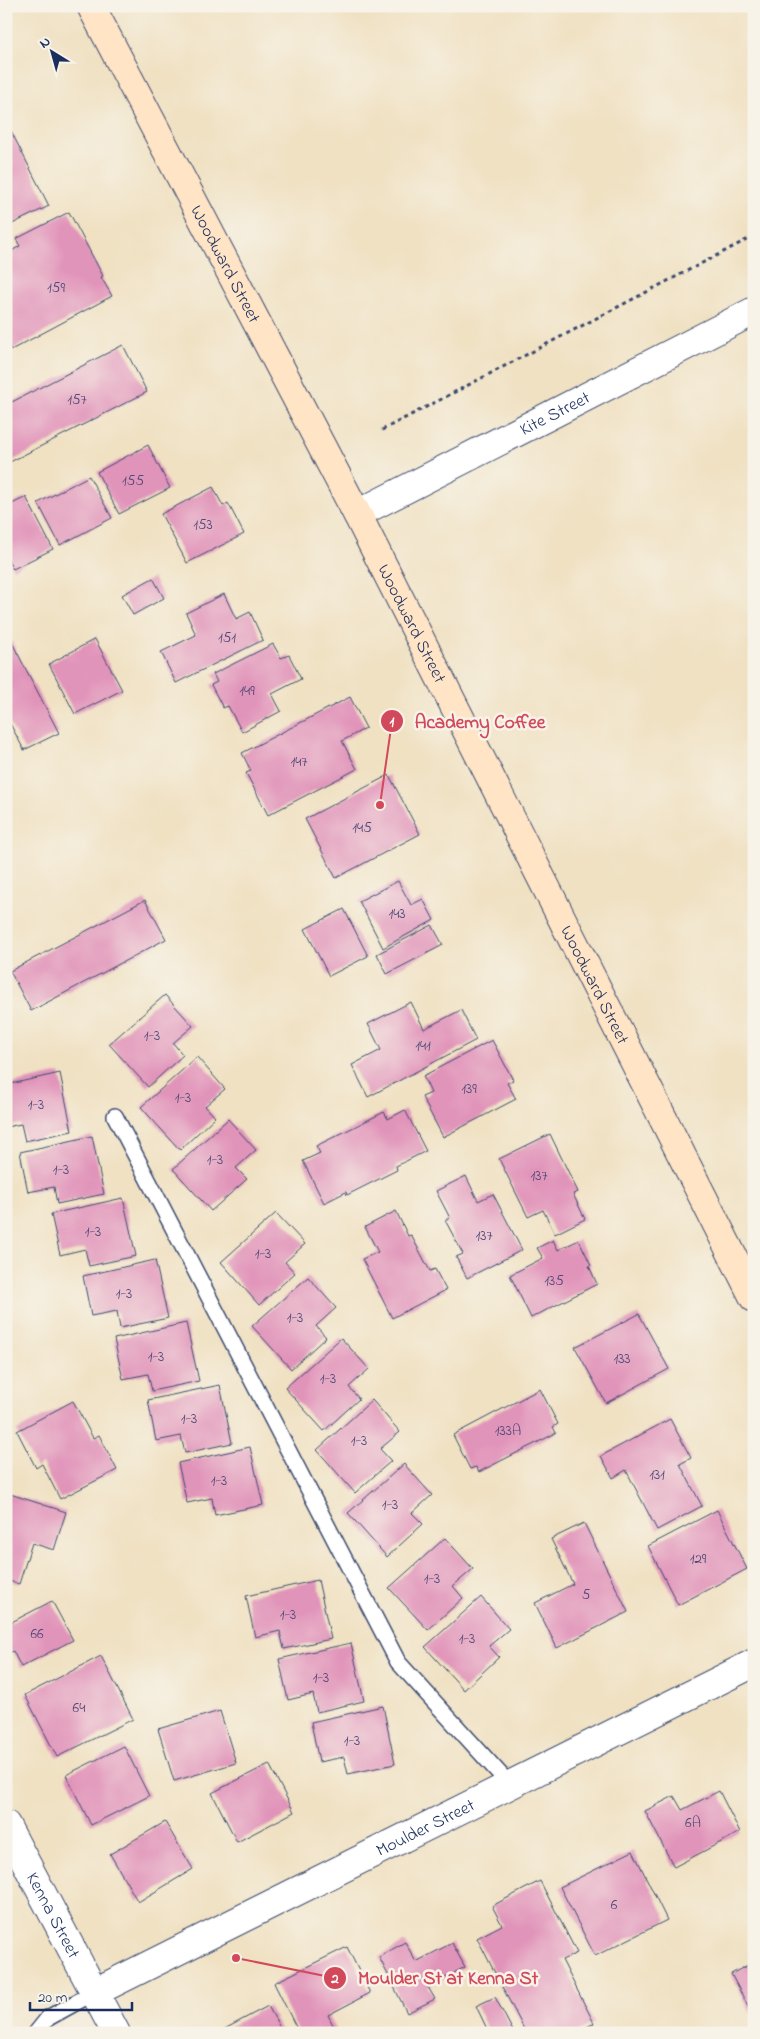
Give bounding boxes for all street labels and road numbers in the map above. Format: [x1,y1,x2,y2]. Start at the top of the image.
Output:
street label: Woodward Street [183,201,266,328]
street label: Kite Street [516,386,595,444]
street label: Woodward Street [370,560,452,688]
street label: Woodward Street [553,922,635,1049]
street label: Moulder Street [372,1793,480,1865]
street label: Kenna Street [18,1868,85,1964]

